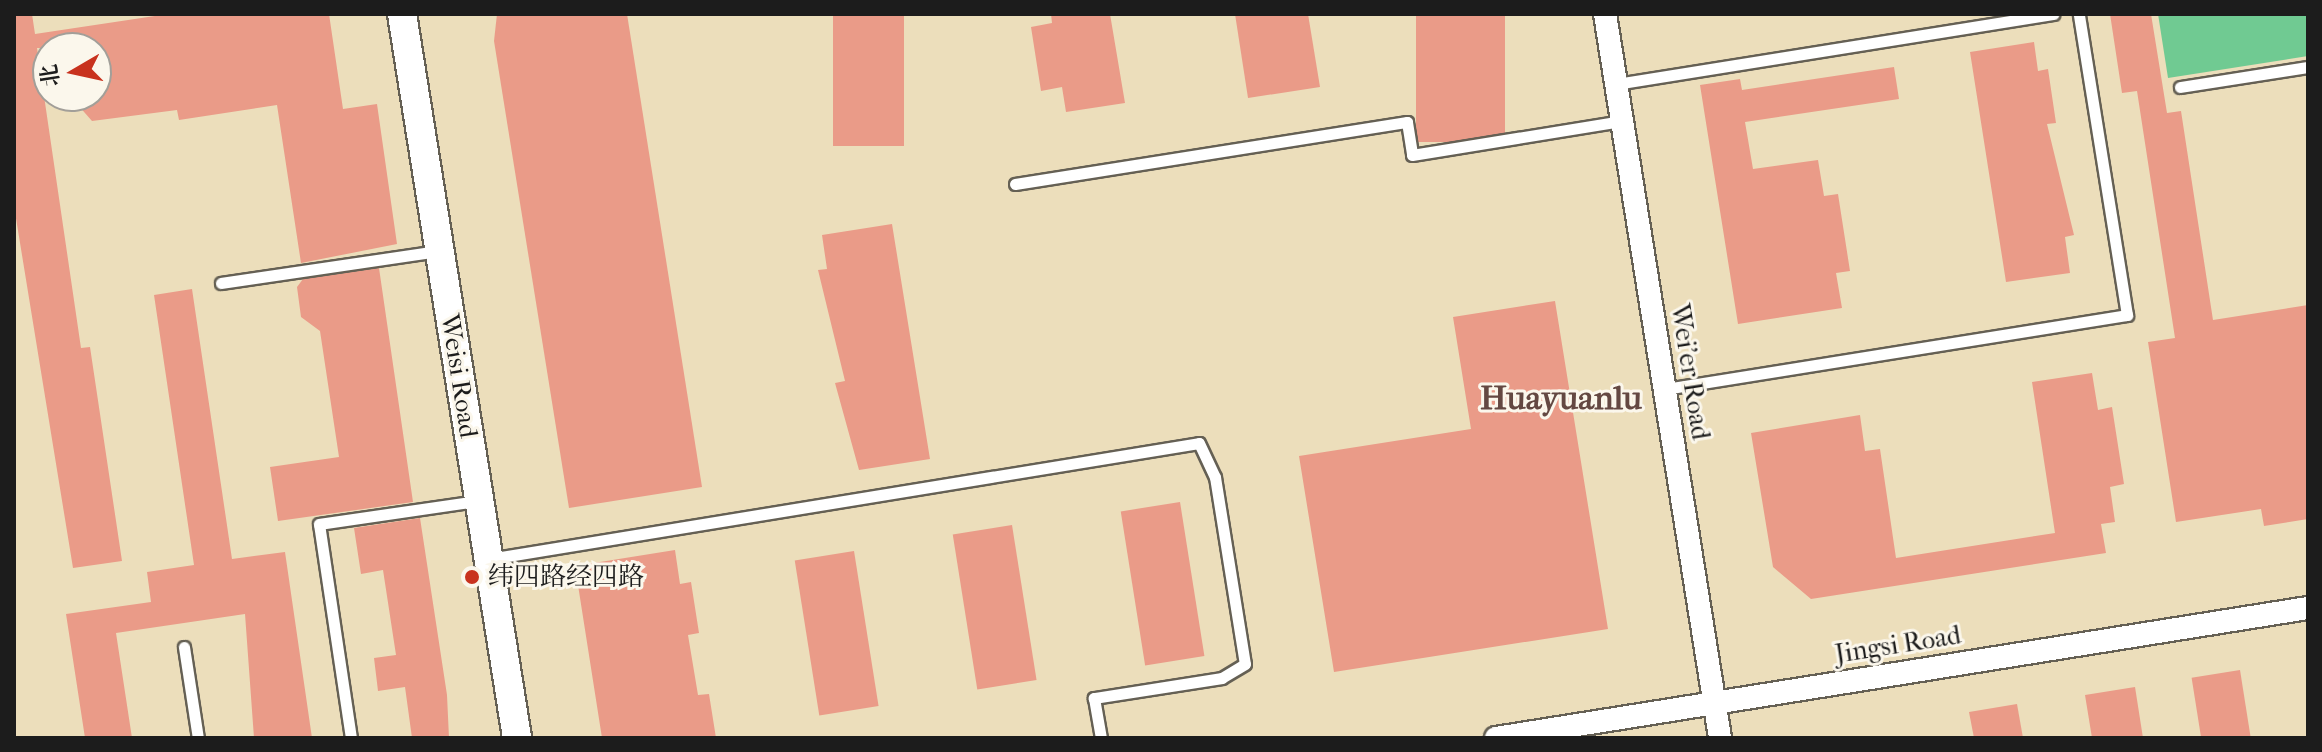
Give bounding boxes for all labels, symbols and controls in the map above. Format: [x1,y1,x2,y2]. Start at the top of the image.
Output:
north arrow [32,32,112,112]
text: 北 [36,63,65,88]
street label: Wei'er Road [1664,302,1716,442]
street label: Weisi Road [434,312,484,440]
district label: Huayuanlu [1480,379,1642,419]
place label: 纬四路经四路 [488,561,644,593]
marker: 纬四路经四路 [463,568,481,586]
street label: Jingsi Road [1833,620,1963,670]

